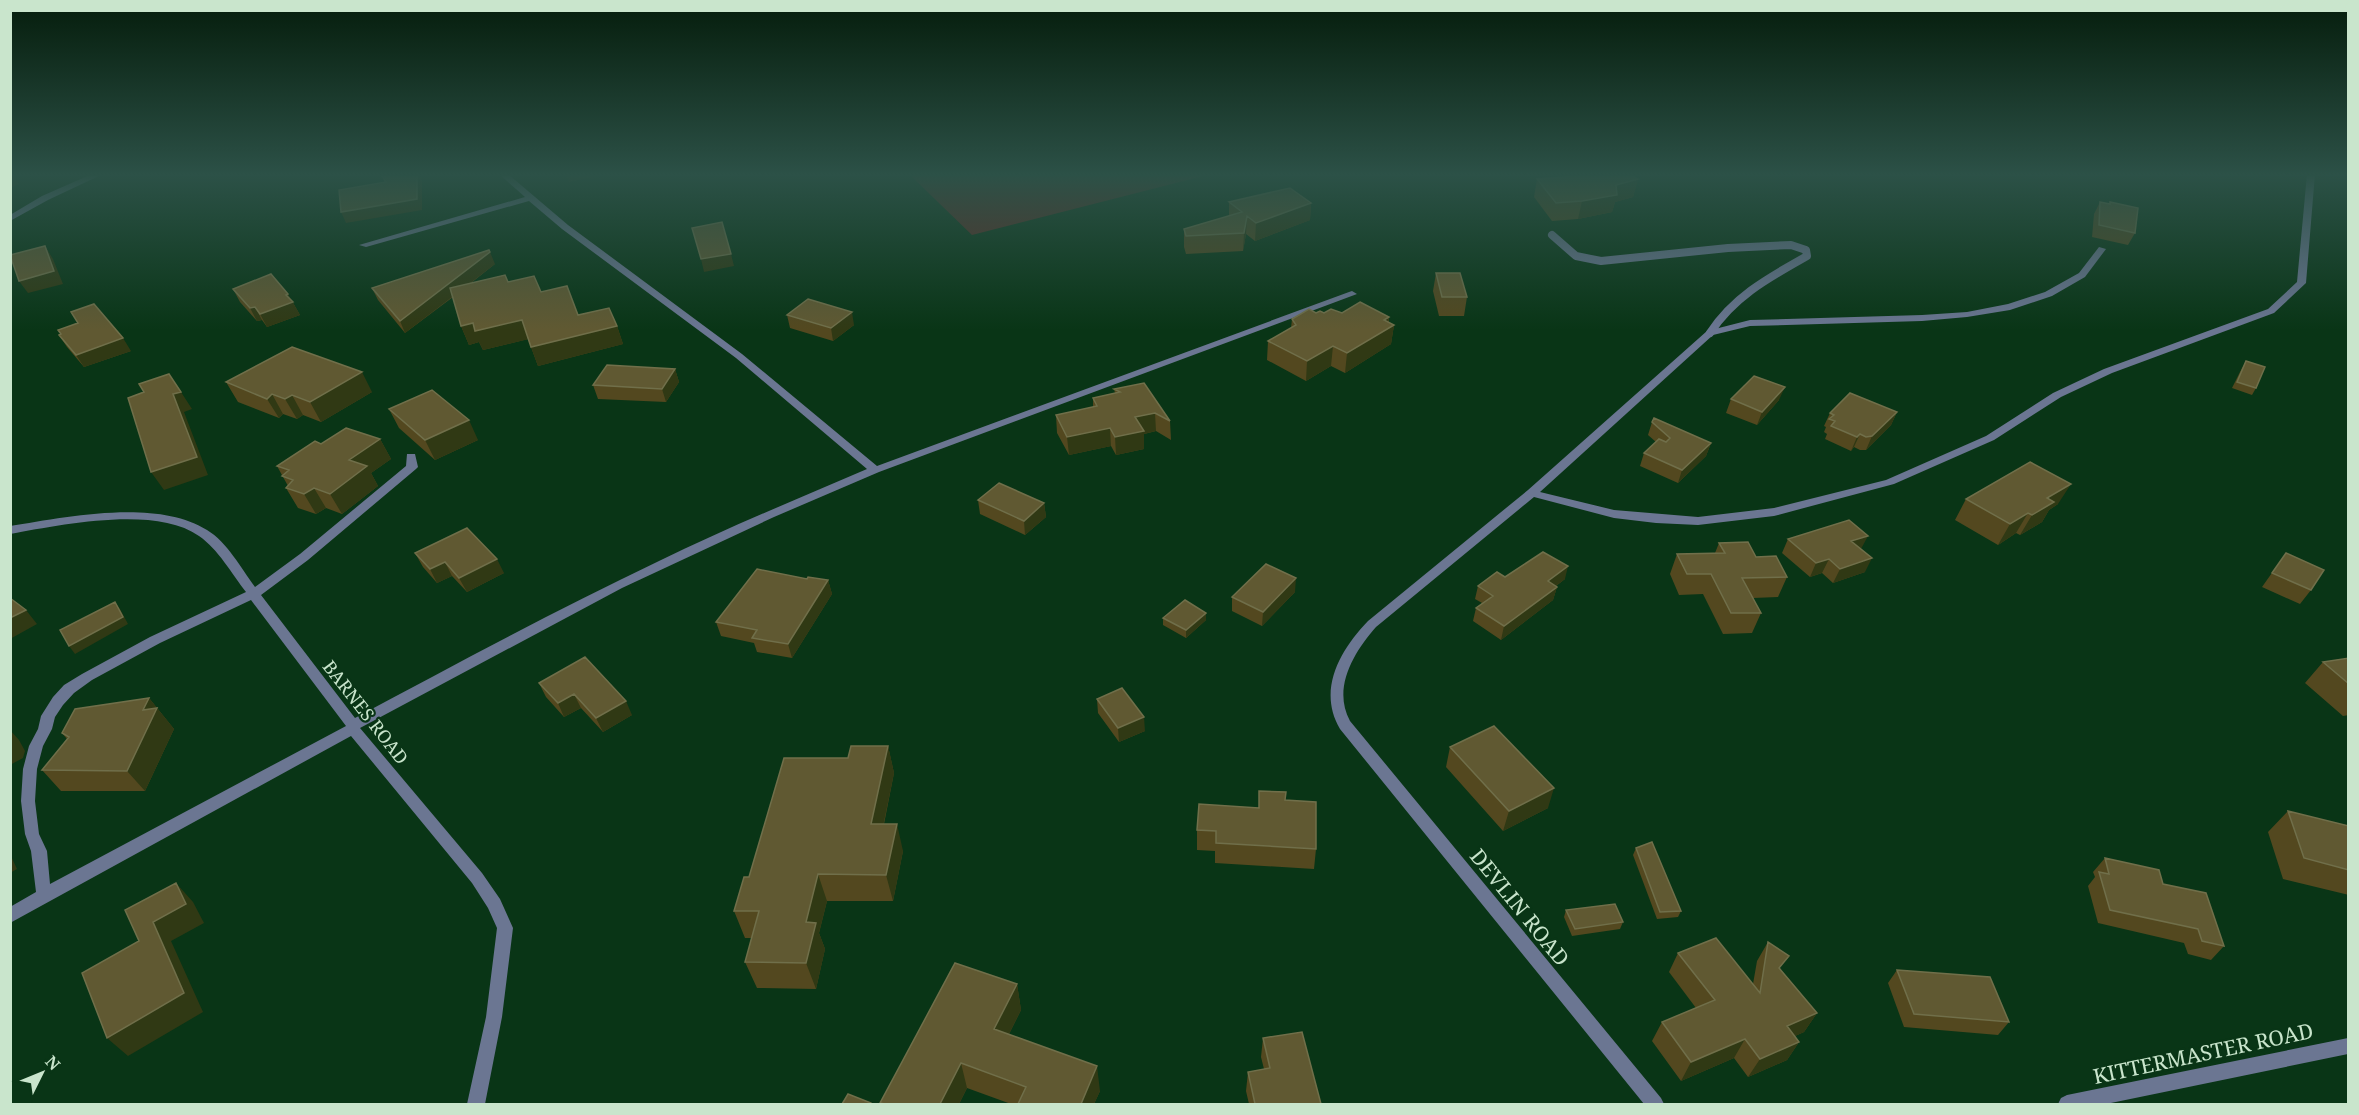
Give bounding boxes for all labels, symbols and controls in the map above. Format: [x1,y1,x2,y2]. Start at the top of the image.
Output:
street label: BARNES ROAD [318,655,414,769]
street label: DEVLIN ROAD [1464,843,1576,971]
street label: KITTERMASTER ROAD [2090,1016,2316,1090]
north arrow [12,1043,72,1103]
text: N [41,1051,66,1075]

